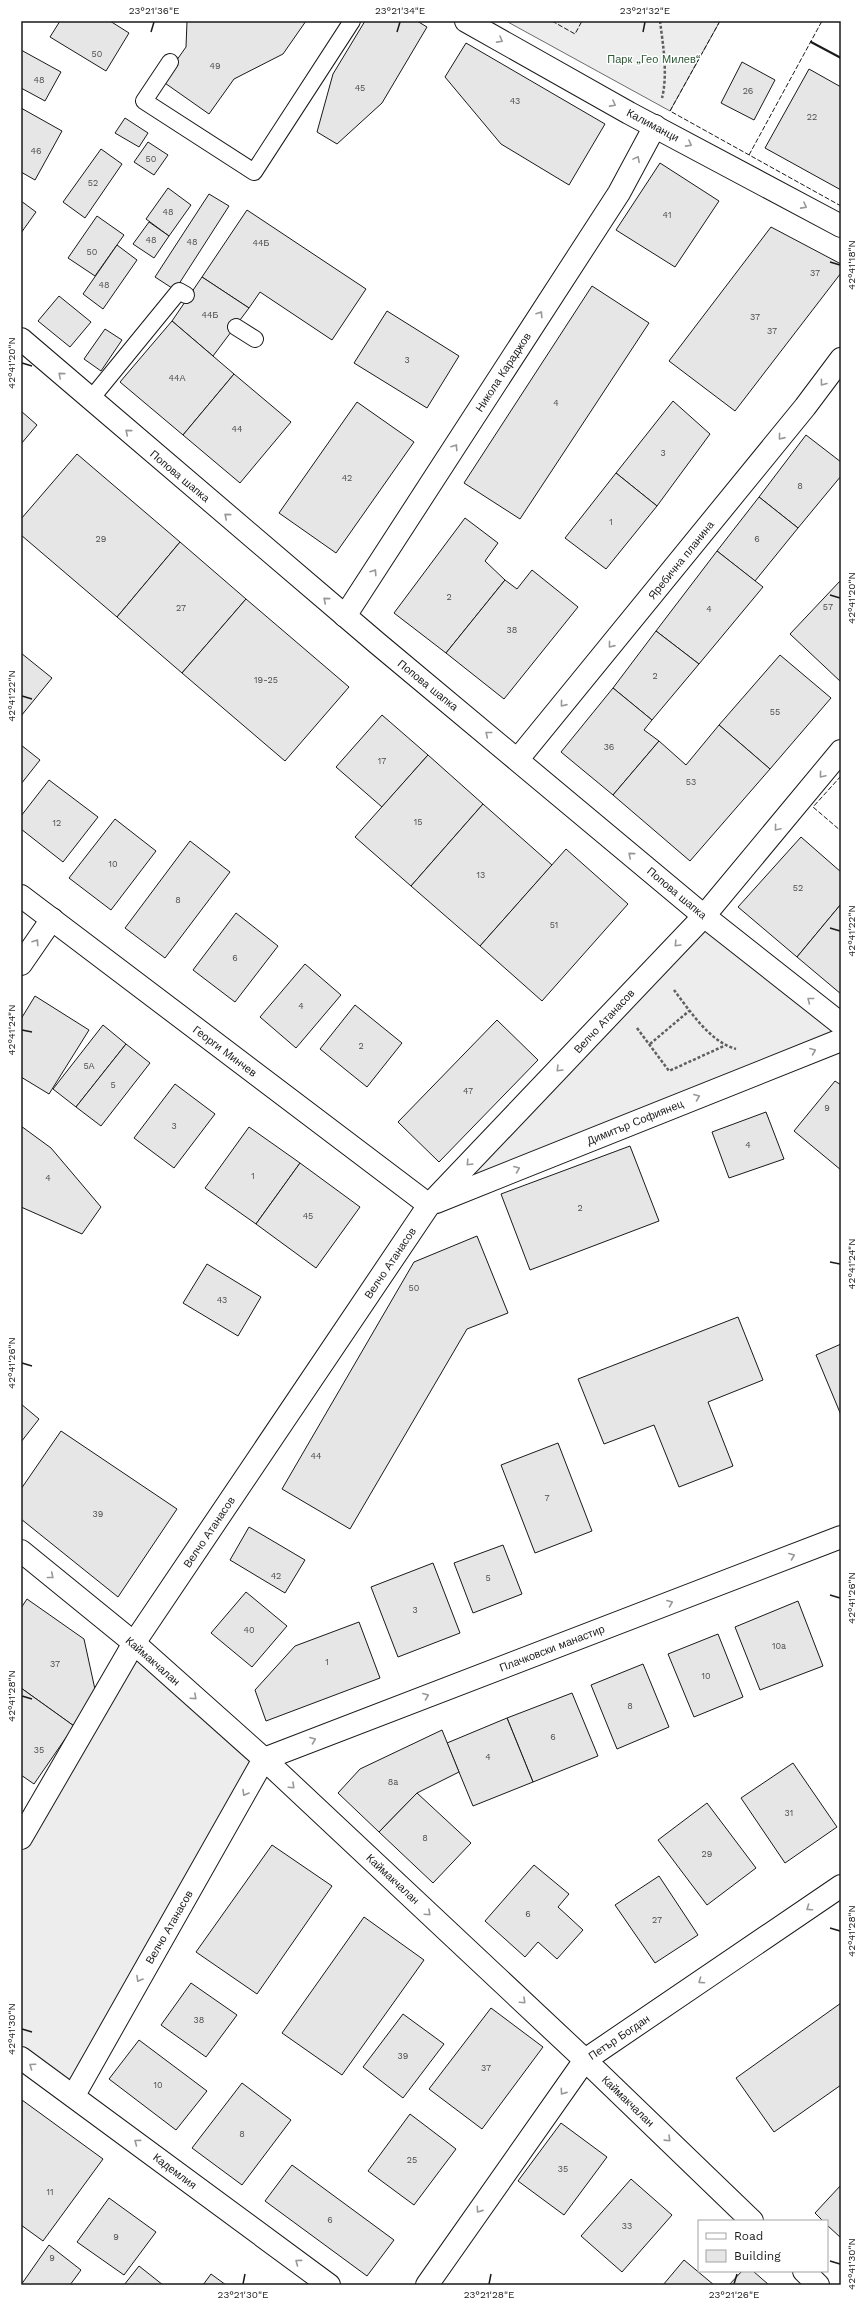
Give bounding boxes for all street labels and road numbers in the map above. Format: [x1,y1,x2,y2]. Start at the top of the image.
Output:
street label: Калиманци [624,106,681,145]
street label: Никола Караджов [473,330,534,414]
street label: Попова шапка [147,448,213,506]
street label: Яребична планина [646,518,718,602]
street label: Попова шапка [395,657,461,714]
street label: Попова шапка [644,865,710,923]
street label: Велчо Атанасов [571,987,637,1056]
street label: Георги Минчев [190,1023,259,1080]
street label: Димитър Софиянец [585,1097,686,1148]
street label: Велчо Атанасов [362,1225,419,1301]
street label: Велчо Атанасов [181,1494,238,1570]
street label: Плачковски манастир [498,1622,607,1675]
street label: Каймакчалан [123,1634,182,1688]
street label: Каймакчалан [363,1852,422,1907]
street label: Велчо Атанасов [143,1888,196,1966]
street label: Петър Богдан [586,2012,652,2063]
street label: Каймакчалан [599,2073,656,2130]
street label: Кадемлия [150,2151,199,2192]

